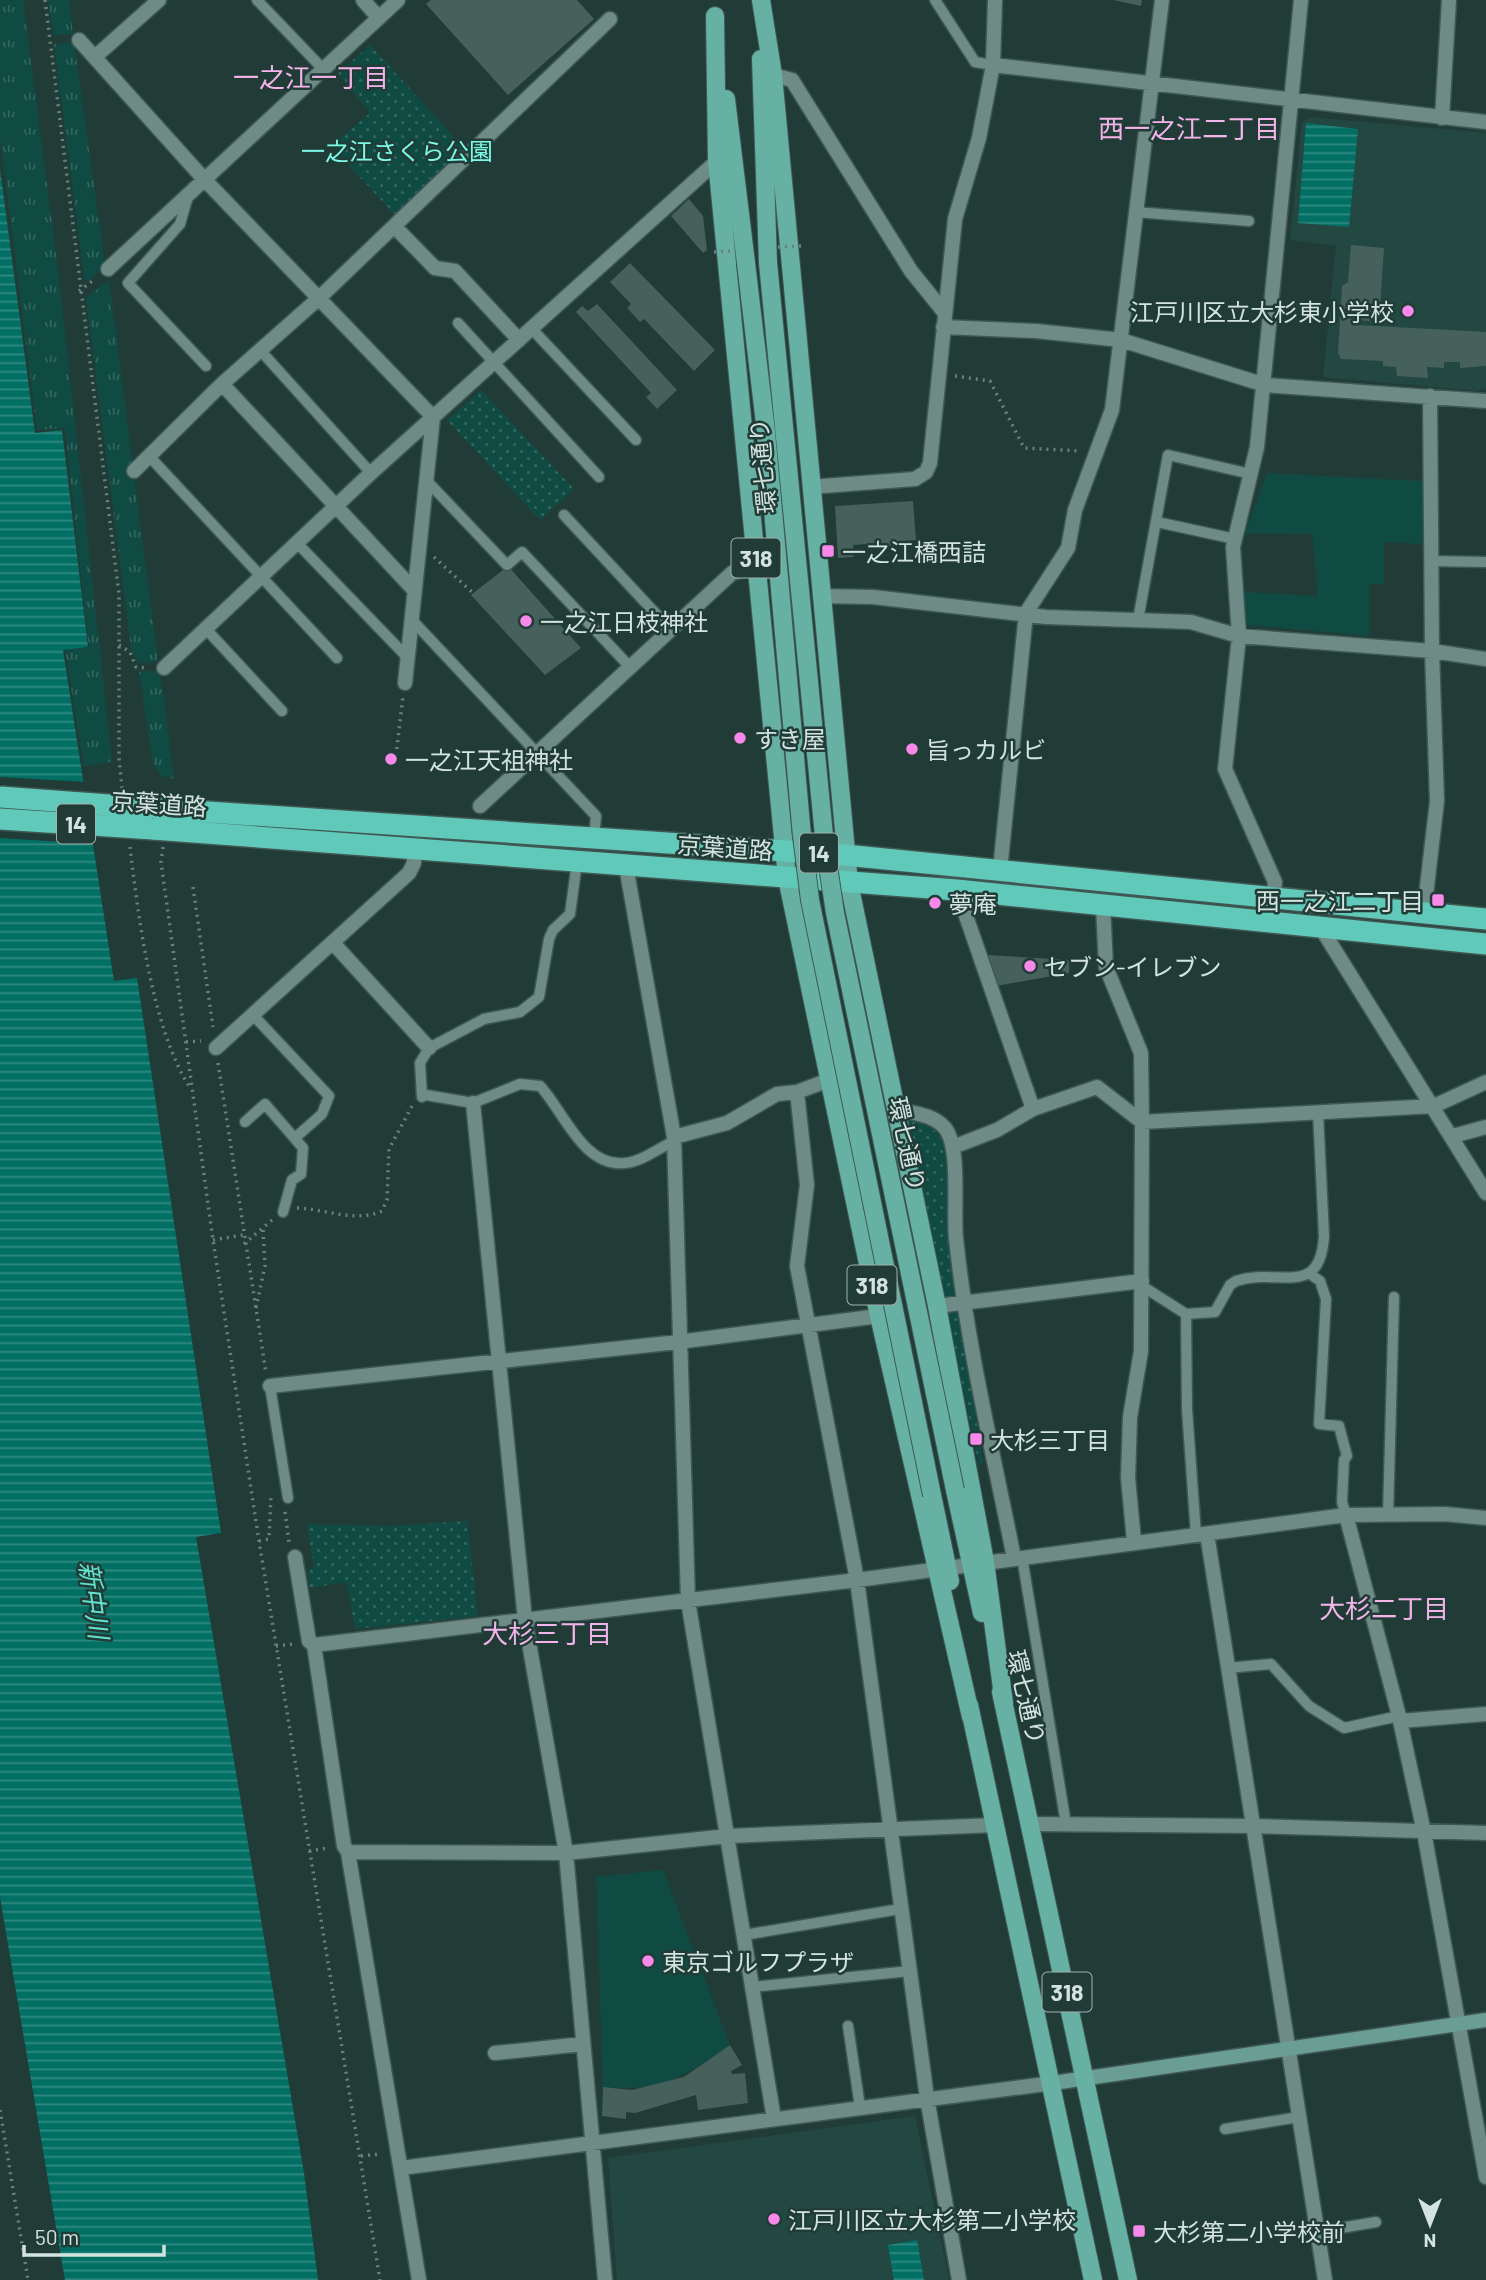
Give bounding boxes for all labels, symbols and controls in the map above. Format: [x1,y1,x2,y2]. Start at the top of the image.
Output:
district label: 一之江一丁目 [233,61,389,92]
district label: 西一之江二丁目 [1098,112,1280,143]
park label: 一之江さくら公園 [301,136,493,165]
place label: 江戸川区立大杉東小学校 [1130,297,1394,326]
marker: 江戸川区立大杉東小学校 [1400,303,1416,319]
street label: 環七通り [743,417,781,515]
place label: 一之江橋西詰 [842,537,986,566]
road number: 318 [732,538,780,578]
marker: 一之江橋西詰 [820,543,836,559]
place label: 一之江日枝神社 [540,607,708,636]
marker: 一之江日枝神社 [518,613,534,629]
place label: すき屋 [754,724,826,753]
marker: すき屋 [732,730,748,746]
place label: 旨っカルビ [926,735,1046,764]
marker: 旨っカルビ [904,741,920,757]
place label: 一之江天祖神社 [405,745,573,774]
marker: 一之江天祖神社 [383,751,399,767]
street label: 京葉道路 [110,785,208,821]
road number: 14 [57,804,95,844]
street label: 京葉道路 [676,829,774,865]
road number: 14 [800,834,838,873]
place label: 西一之江二丁目 [1256,886,1424,915]
place label: 夢庵 [949,889,997,918]
marker: 西一之江二丁目 [1430,892,1446,908]
marker: 夢庵 [927,895,943,911]
place label: セブン-イレブン [1044,952,1221,981]
marker: セブン-イレブン [1022,958,1038,974]
street label: 環七通り [884,1094,932,1194]
road number: 318 [848,1266,896,1304]
place label: 大杉三丁目 [990,1425,1110,1454]
marker: 大杉三丁目 [968,1431,984,1447]
water label: 新中川 [74,1559,116,1644]
district label: 大杉二丁目 [1319,1592,1449,1623]
district label: 大杉三丁目 [482,1617,612,1648]
street label: 環七通り [1002,1647,1052,1747]
place label: 東京ゴルフプラザ [662,1947,854,1976]
marker: 東京ゴルフプラザ [640,1953,656,1969]
road number: 318 [1042,1972,1092,2011]
north arrow [1395,2189,1465,2259]
place label: 江戸川区立大杉第二小学校 [788,2205,1076,2234]
marker: 江戸川区立大杉第二小学校 [766,2211,782,2227]
scale bar [24,2214,164,2258]
place label: 大杉第二小学校前 [1153,2217,1345,2246]
marker: 大杉第二小学校前 [1131,2223,1147,2239]
text: 50 m [35,2224,79,2249]
text: N [1424,2230,1436,2253]

